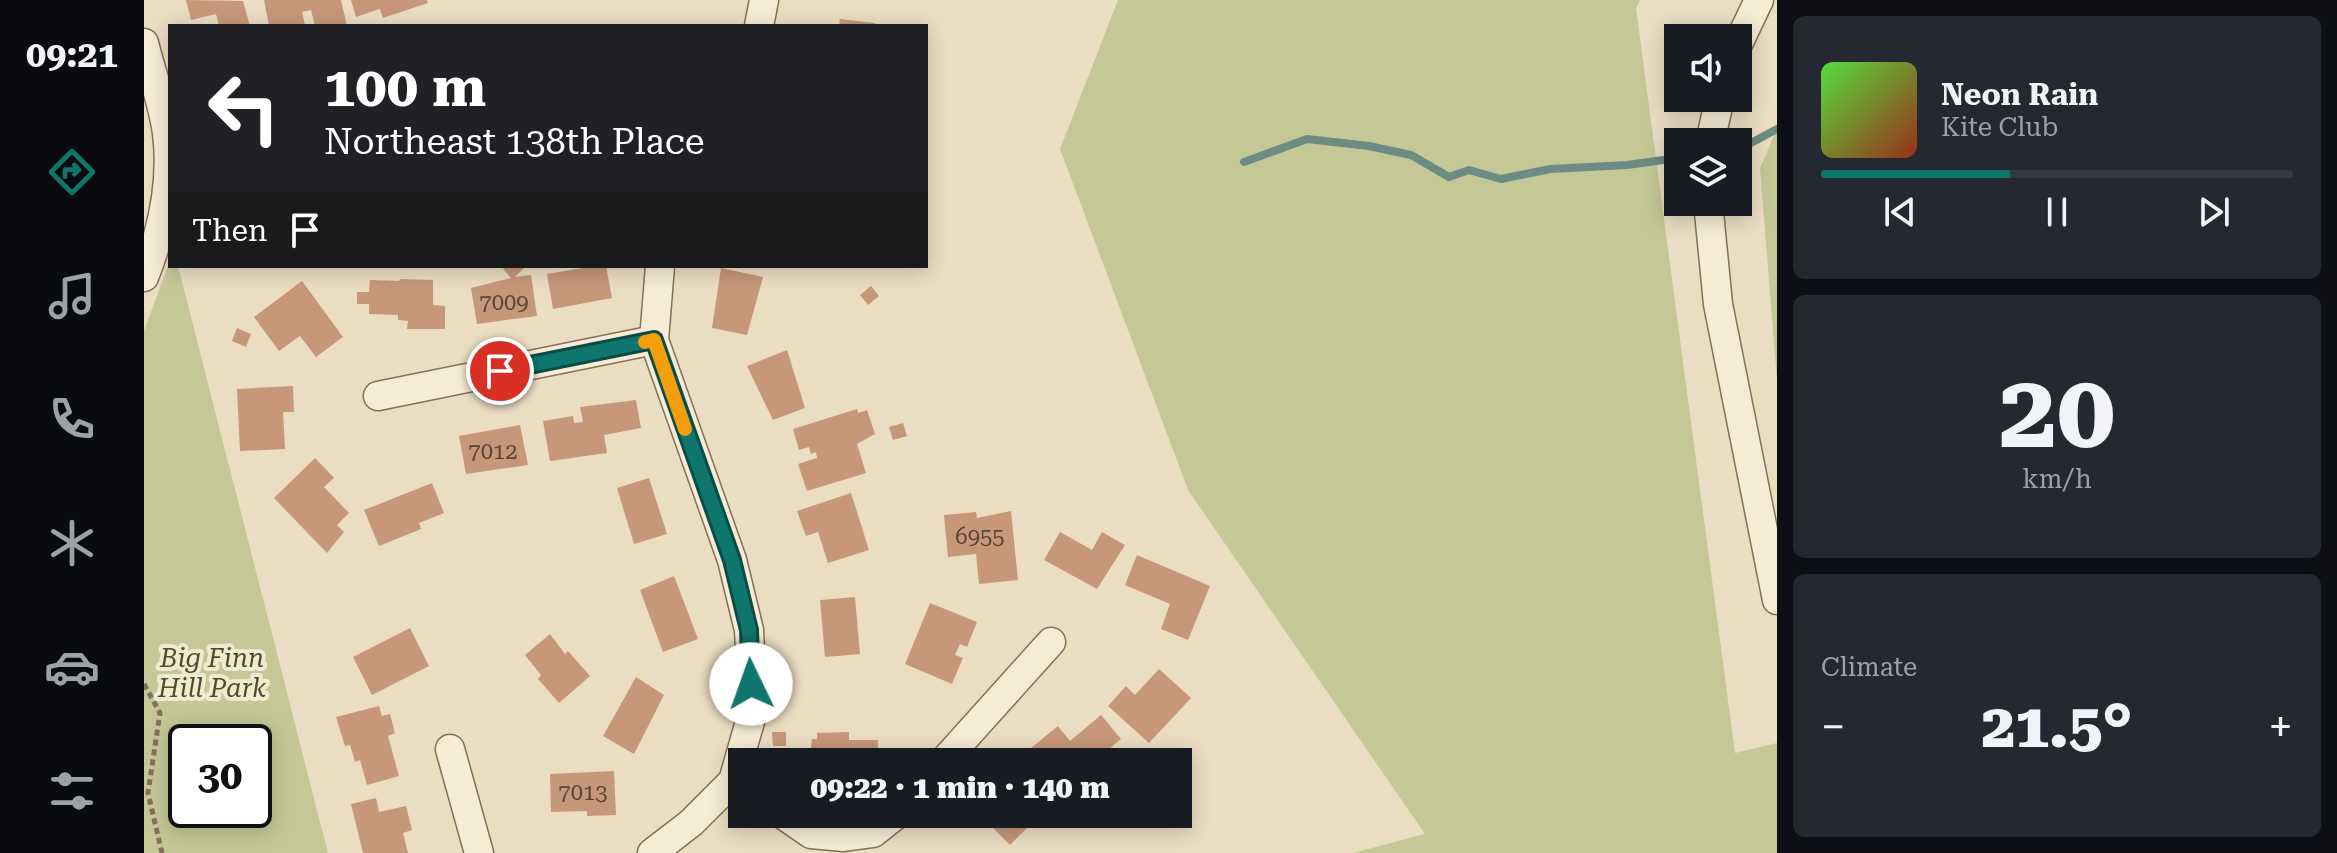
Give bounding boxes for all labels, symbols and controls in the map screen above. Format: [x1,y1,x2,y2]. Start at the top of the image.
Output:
map controls [1664,24,1752,216]
button: sound [1664,24,1752,112]
text: 09:21 [26,34,118,76]
text: 100 m [324,54,486,120]
icon: left [192,56,296,160]
text: Neon Rain [1941,77,2098,112]
text: Kite Club [1941,112,2058,142]
text: Northeast 138th Place [324,121,705,163]
button: layers [1664,128,1752,216]
icon: directions [44,144,100,200]
icon: previous [1878,190,1922,234]
icon: pause [2035,190,2079,234]
icon: next [2192,190,2236,234]
icon: arrive [283,208,327,252]
text: Then [192,213,267,248]
icon: music [44,268,100,324]
house number: 7009 [479,290,529,315]
pin [466,337,534,405]
icon: arrive [478,349,522,393]
text: 20 [1999,351,2115,472]
icon: phone [44,391,100,447]
house number: 7012 [468,439,518,464]
text: km/h [2022,464,2092,494]
icon: climate [44,515,100,571]
house number: 6955 [955,524,1005,549]
icon: car [44,639,100,695]
position arrow [709,642,793,726]
park label: Big Finn Hill Park [157,643,267,703]
text: Climate [1821,652,1917,682]
text: 21.5° [1982,691,2132,762]
text: − [1821,701,1846,753]
text: + [2268,701,2293,753]
speed limit sign: 30 [168,724,272,828]
icon: filters [44,763,100,819]
text: 09:22 · 1 min · 140 m [810,770,1110,805]
house number: 7013 [558,780,608,805]

